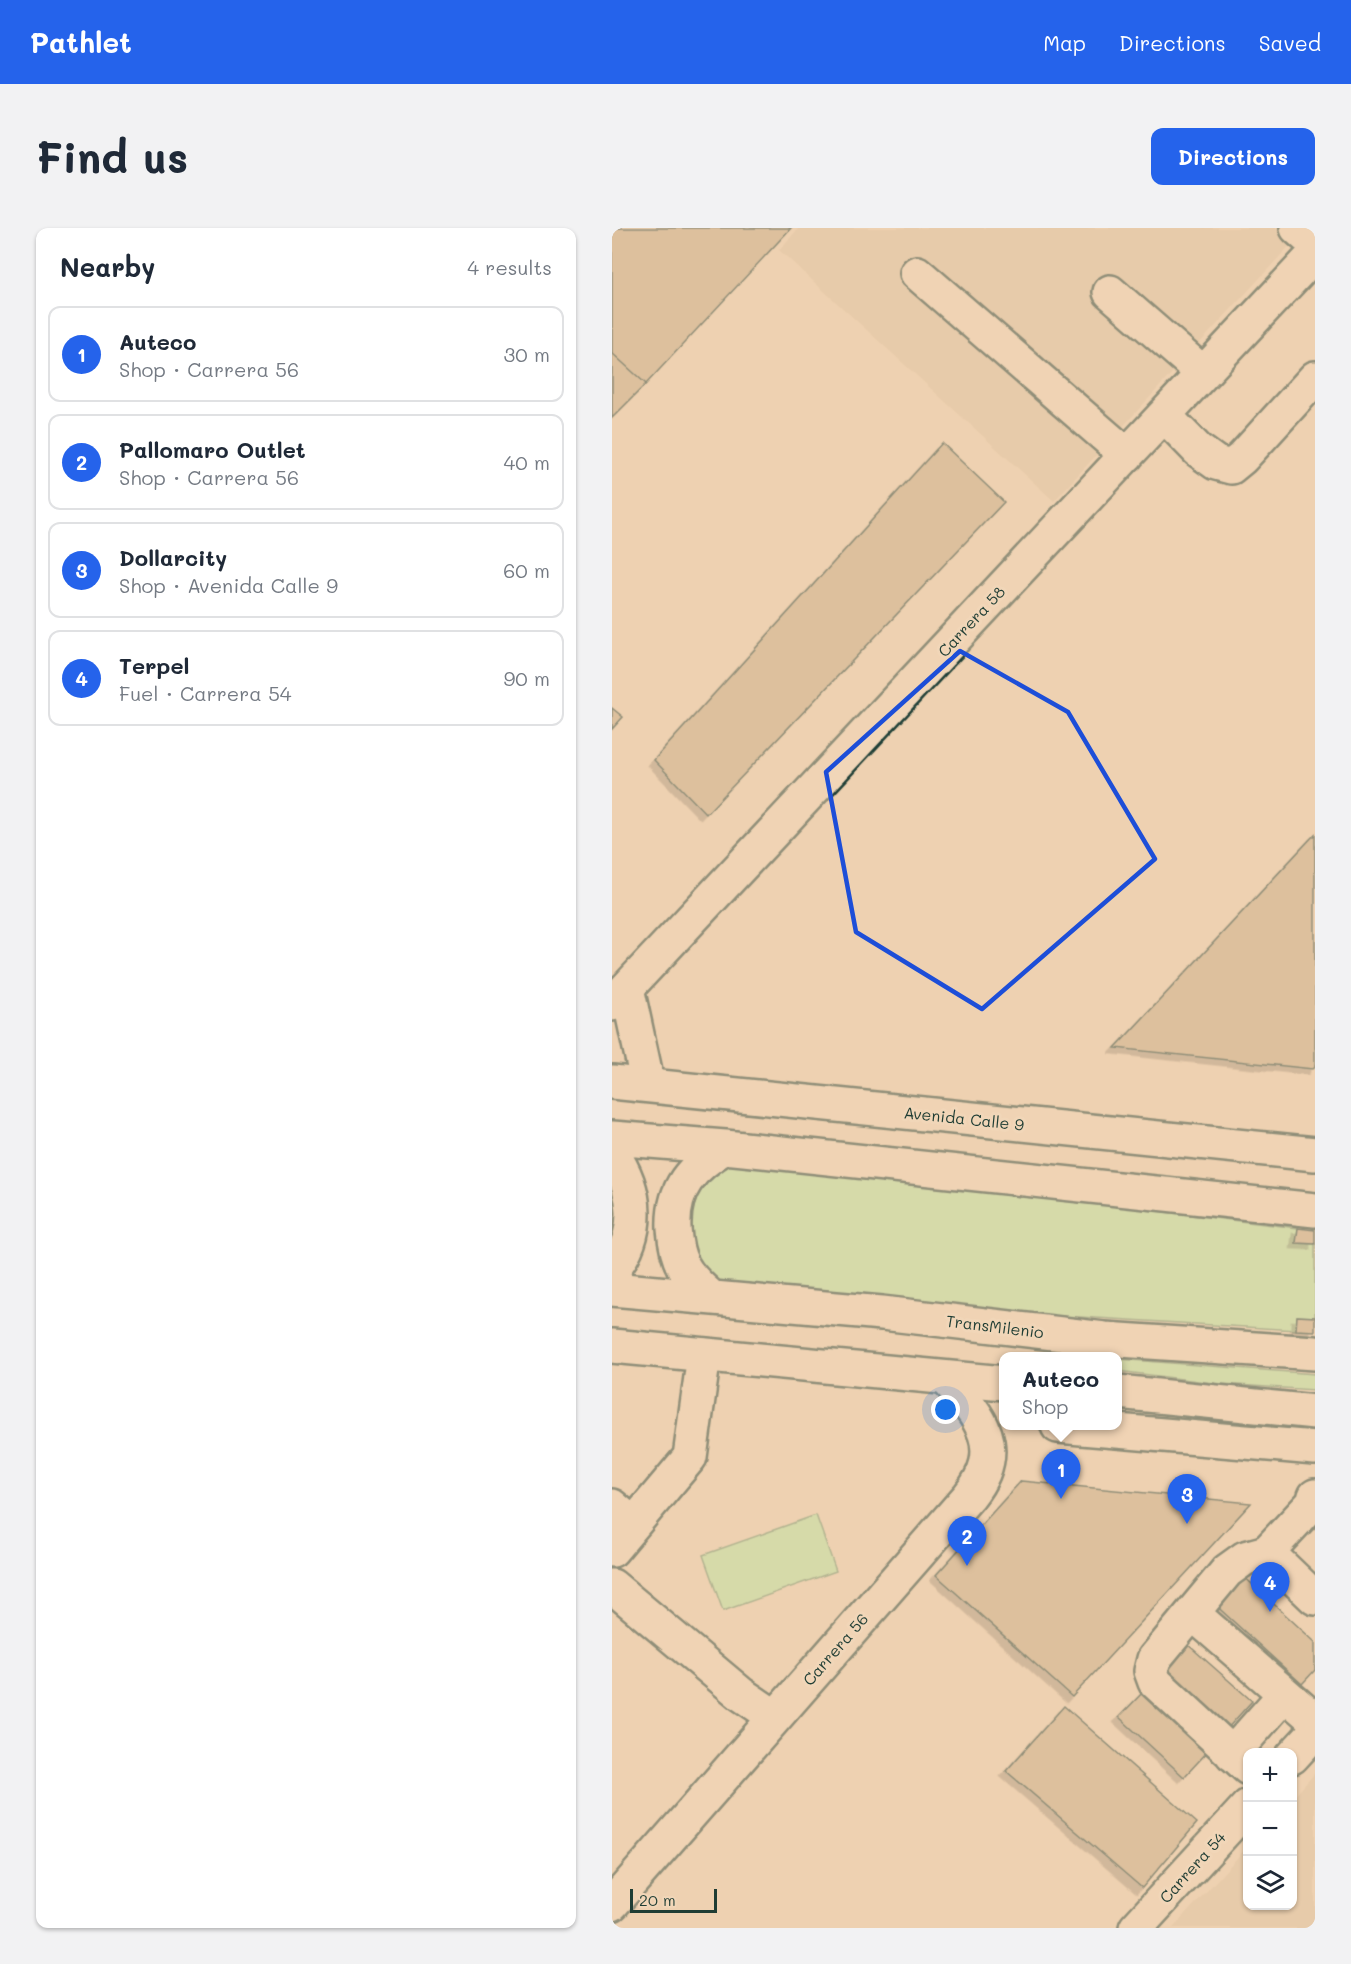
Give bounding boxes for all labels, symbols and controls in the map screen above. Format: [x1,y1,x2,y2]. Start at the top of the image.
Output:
text: Pathlet [30,24,132,60]
text: Map [1043,29,1086,56]
text: Directions [1119,29,1226,56]
text: Saved [1259,29,1321,56]
button: Directions [1151,128,1315,185]
text: Find us [36,129,188,184]
text: Nearby [60,250,155,284]
text: 4 results [467,254,552,280]
text: Auteco [119,327,196,356]
text: 1 [77,341,86,367]
text: 30 m [504,341,550,367]
text: Shop · Carrera 56 [119,356,299,382]
text: Pallomaro Outlet [119,435,306,464]
text: 2 [76,449,87,475]
text: 40 m [504,449,550,475]
text: Shop · Carrera 56 [119,464,299,490]
text: Dollarcity [119,543,227,572]
text: 3 [76,557,88,583]
text: 60 m [503,557,550,583]
text: Shop · Avenida Calle 9 [119,572,338,598]
street label: Carrera 58 [933,581,1009,661]
text: Terpel [119,651,190,680]
text: 4 [75,665,88,691]
text: 90 m [504,665,550,691]
text: Fuel · Carrera 54 [119,680,292,706]
street label: Avenida Calle 9 [903,1101,1025,1135]
street label: TransMilenio [945,1310,1045,1342]
popup [999,1352,1122,1430]
text: Auteco [1022,1364,1099,1393]
text: Shop [1022,1393,1069,1419]
your location [931,1395,960,1424]
pin: 1 [1042,1450,1080,1499]
pin: 3 [1168,1474,1206,1524]
pin: 2 [948,1516,986,1566]
pin: 4 [1250,1562,1290,1612]
street label: Carrera 56 [798,1608,872,1690]
map controls [1243,1748,1297,1910]
button: + [1243,1748,1297,1802]
button: − [1243,1802,1297,1856]
street label: Carrera 54 [1154,1826,1230,1907]
button: layers [1243,1856,1297,1910]
scale bar [630,1886,717,1914]
text: 20 m [639,1889,676,1910]

